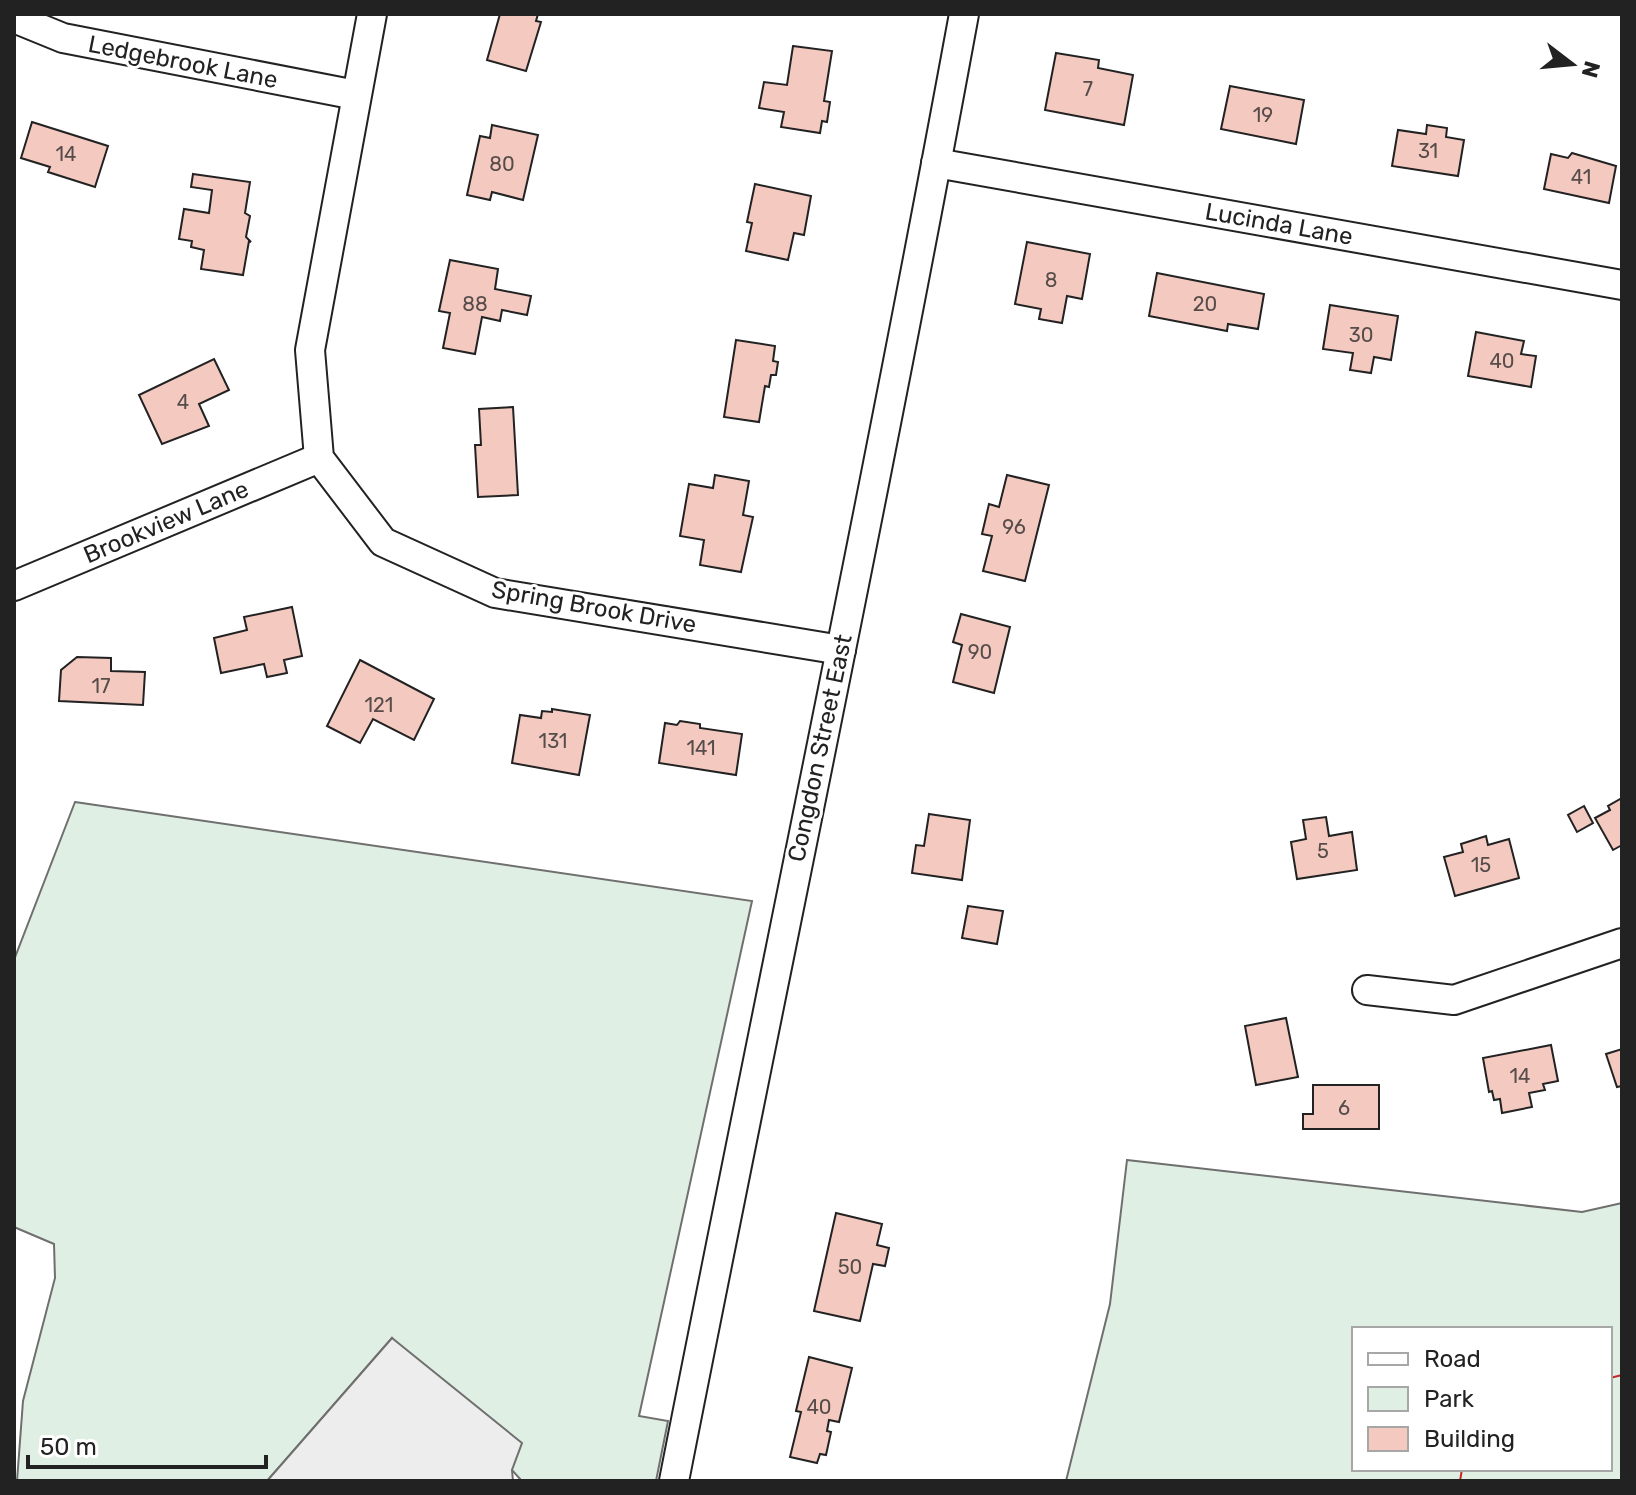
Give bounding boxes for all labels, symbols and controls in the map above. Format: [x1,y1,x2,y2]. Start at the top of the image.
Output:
north arrow [1532,24,1612,104]
street label: Ledgebrook Lane [86,30,280,94]
text: N [1576,58,1606,81]
house number: 7 [1083,77,1093,101]
house number: 19 [1253,103,1273,127]
house number: 31 [1418,139,1438,163]
house number: 14 [56,142,76,166]
house number: 80 [489,152,515,176]
house number: 41 [1571,165,1591,189]
street label: Lucinda Lane [1203,197,1355,251]
house number: 8 [1045,268,1057,292]
house number: 88 [462,292,488,316]
house number: 20 [1193,292,1217,316]
house number: 30 [1349,323,1373,347]
house number: 40 [1489,349,1515,373]
house number: 4 [177,390,189,414]
street label: Brookview Lane [79,475,253,569]
house number: 96 [1002,515,1026,539]
street label: Spring Brook Drive [490,575,698,639]
street label: Congdon Street East [782,632,858,864]
house number: 90 [968,640,992,664]
house number: 17 [92,674,110,698]
house number: 121 [365,693,393,717]
house number: 131 [539,729,567,753]
house number: 141 [686,736,716,760]
house number: 5 [1317,839,1329,863]
house number: 15 [1471,853,1491,877]
house number: 14 [1510,1064,1530,1088]
house number: 6 [1338,1096,1350,1120]
house number: 50 [838,1255,862,1279]
legend [1352,1327,1612,1471]
text: Road [1424,1345,1481,1373]
text: Park [1424,1385,1475,1413]
house number: 40 [806,1395,832,1419]
scale bar [28,1419,266,1469]
text: Building [1424,1425,1515,1453]
text: 50 m [40,1433,97,1461]

